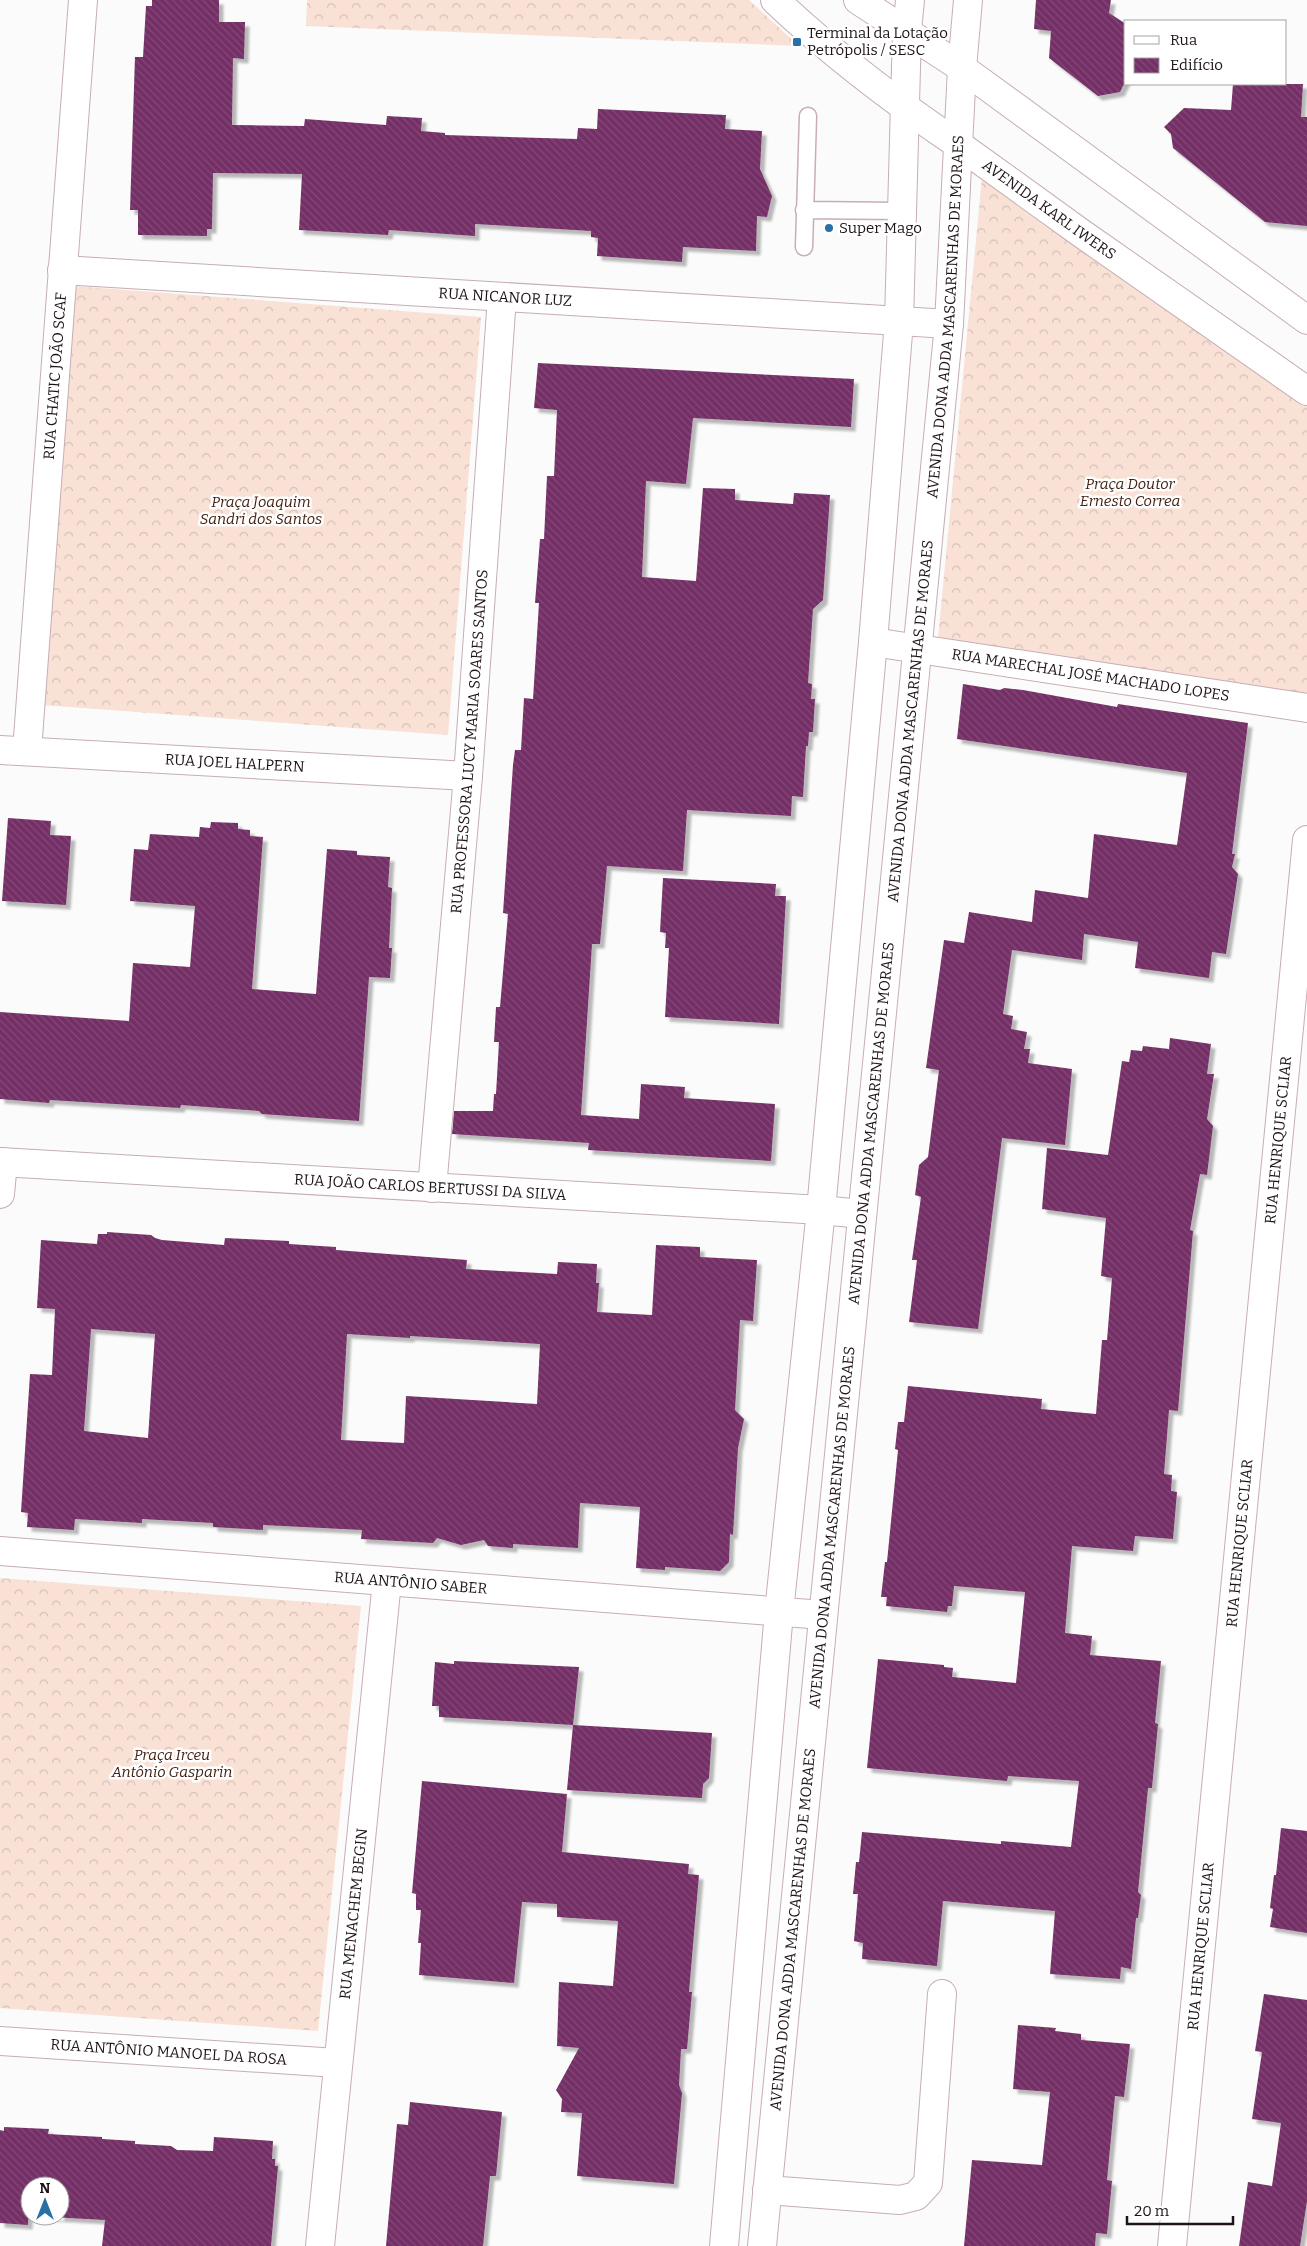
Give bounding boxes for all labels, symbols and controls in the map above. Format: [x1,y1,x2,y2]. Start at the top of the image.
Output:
legend [1124,20,1287,85]
place label: Terminal da Lotação Petrópolis / SESC [807,24,948,59]
text: Rua [1170,31,1197,49]
marker: Terminal da Lotação Petrópolis / SESC [791,36,803,48]
text: Edifício [1170,56,1223,74]
street label: AVENIDA DONA ADDA MASCARENHAS DE MORAES [923,135,968,499]
street label: AVENIDA KARL IWERS [979,156,1119,264]
place label: Super Mago [839,219,922,237]
marker: Super Mago [823,222,835,234]
street label: RUA NICANOR LUZ [438,284,573,310]
street label: RUA CHATIC JOÃO SCAF [40,291,70,460]
park label: Praça Doutor Ernesto Correa [1080,475,1180,510]
park label: Praça Joaquim Sandri dos Santos [200,493,322,528]
street label: AVENIDA DONA ADDA MASCARENHAS DE MORAES [884,539,937,903]
street label: RUA PROFESSORA LUCY MARIA SOARES SANTOS [447,569,492,914]
street label: RUA MARECHAL JOSÉ MACHADO LOPES [950,645,1231,705]
street label: RUA JOEL HALPERN [164,750,305,776]
street label: AVENIDA DONA ADDA MASCARENHAS DE MORAES [845,941,898,1305]
street label: RUA HENRIQUE SCLIAR [1261,1055,1295,1225]
street label: RUA JOÃO CARLOS BERTUSSI DA SILVA [294,1170,567,1204]
street label: AVENIDA DONA ADDA MASCARENHAS DE MORAES [805,1345,859,1709]
street label: RUA HENRIQUE SCLIAR [1222,1458,1257,1628]
street label: RUA ANTÔNIO SABER [334,1568,488,1598]
park label: Praça Irceu Antônio Gasparin [111,1746,232,1781]
street label: AVENIDA DONA ADDA MASCARENHAS DE MORAES [766,1747,819,2112]
street label: RUA MENACHEM BEGIN [336,1827,371,2000]
street label: RUA HENRIQUE SCLIAR [1184,1861,1218,2031]
street label: RUA ANTÔNIO MANOEL DA ROSA [50,2035,288,2069]
north arrow [20,2176,70,2226]
text: N [40,2180,51,2197]
scale bar [1127,2194,1233,2226]
text: 20 m [1134,2202,1170,2220]

